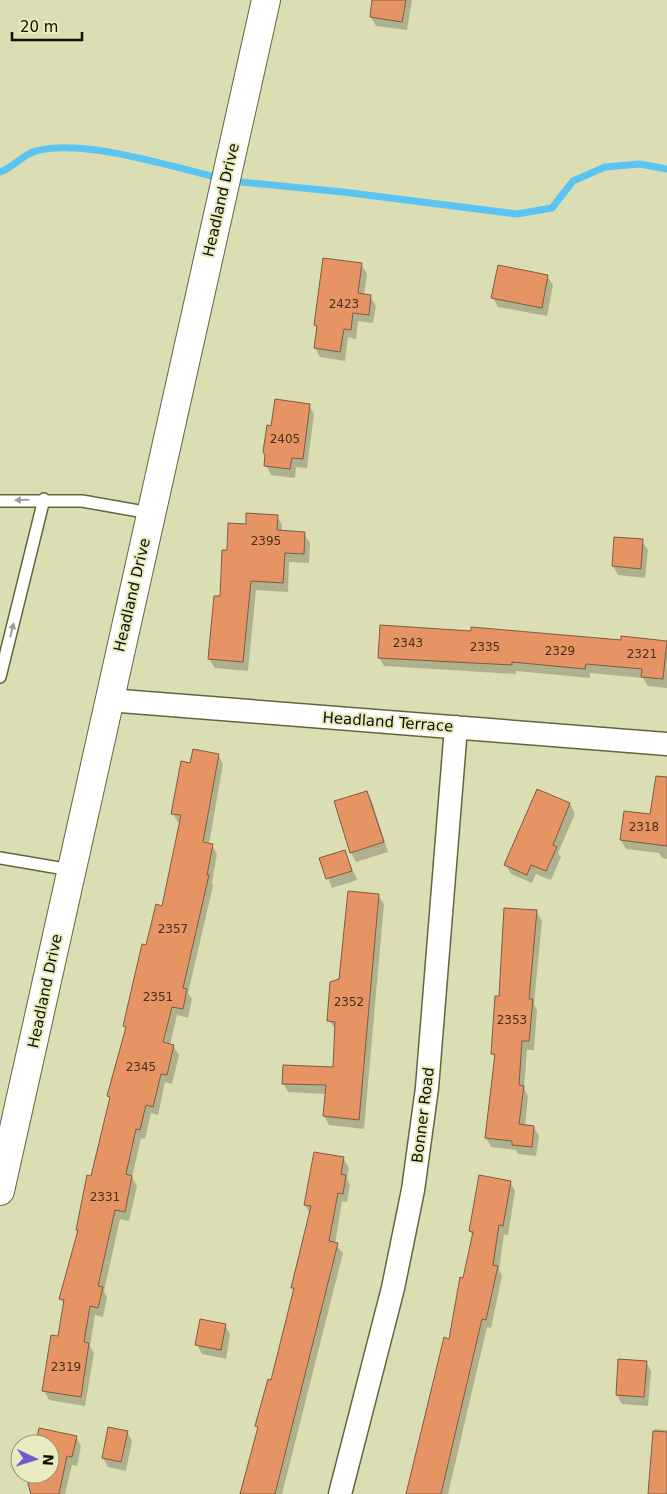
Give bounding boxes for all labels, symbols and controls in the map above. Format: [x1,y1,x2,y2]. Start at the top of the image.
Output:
scale bar [12,10,82,42]
text: 20 m [20,18,58,36]
street label: Headland Drive [199,141,243,259]
house number: 2423 [329,297,359,311]
house number: 2405 [270,432,300,446]
one-way arrow [14,496,30,504]
house number: 2395 [251,534,281,548]
street label: Headland Drive [110,536,154,654]
one-way arrow [8,622,16,637]
house number: 2343 [393,636,423,650]
house number: 2335 [470,640,500,654]
house number: 2329 [545,644,575,658]
house number: 2321 [627,647,657,661]
street label: Headland Terrace [322,708,454,736]
house number: 2318 [629,820,659,834]
house number: 2357 [158,922,188,936]
street label: Headland Drive [24,932,66,1050]
house number: 2351 [143,990,173,1004]
house number: 2352 [334,995,364,1009]
house number: 2353 [497,1013,527,1027]
house number: 2345 [126,1060,156,1074]
street label: Bonner Road [408,1066,438,1164]
house number: 2331 [90,1190,120,1204]
house number: 2319 [51,1360,81,1374]
north arrow [10,1434,60,1484]
text: N [40,1454,56,1466]

